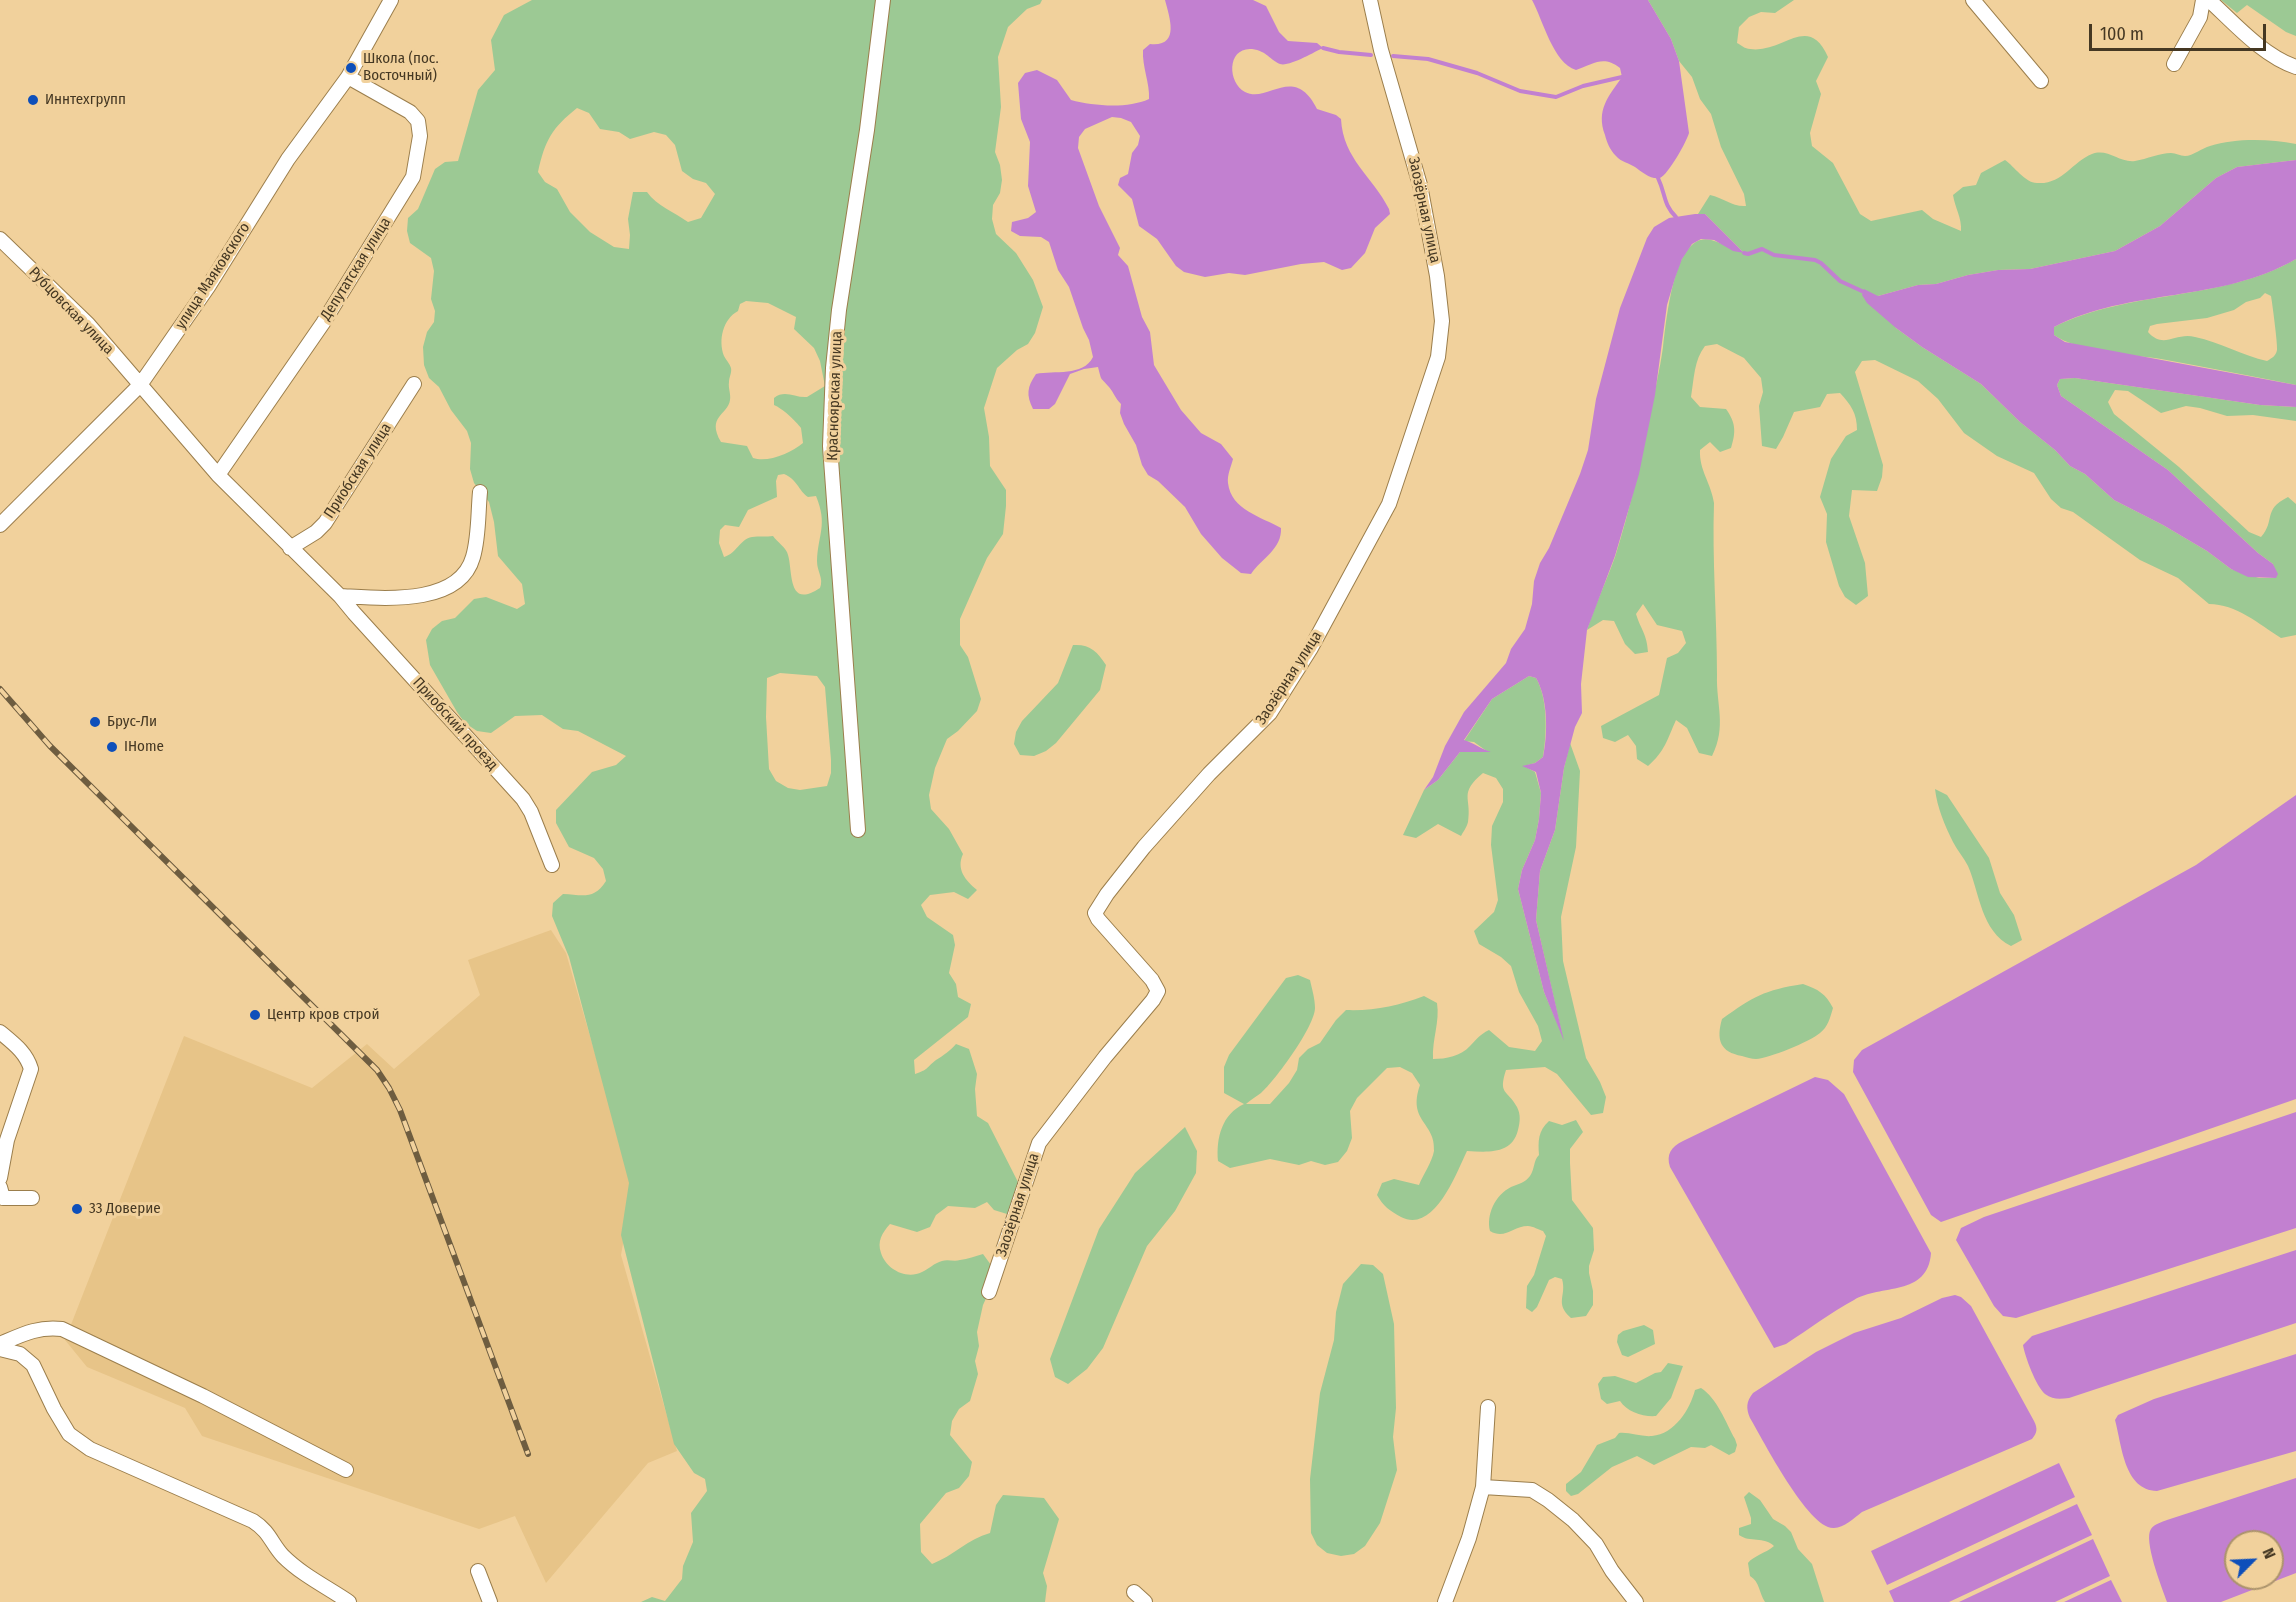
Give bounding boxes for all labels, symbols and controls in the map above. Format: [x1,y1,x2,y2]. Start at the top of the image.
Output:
scale bar [2092,12,2269,50]
text: 100 m [2100,23,2144,45]
place label: Школа (пос. Восточный) [363,50,439,85]
marker: Школа (пос. Восточный) [344,61,358,75]
place label: Иннтехгрупп [45,91,126,109]
marker: Иннтехгрупп [26,93,40,107]
street label: Заозёрная улица [1404,155,1444,265]
street label: Депутатская улица [317,214,395,324]
street label: улица Маяковского [172,219,254,333]
street label: Рубцовская улица [25,264,117,358]
street label: Красноярская улица [824,331,846,461]
street label: Приобская улица [321,420,395,522]
street label: Заозёрная улица [1252,628,1326,728]
street label: Приобский проезд [409,674,501,774]
place label: Брус-Ли [107,713,157,731]
marker: Брус-Ли [88,715,102,729]
place label: IHome [124,738,164,756]
marker: IHome [105,740,119,754]
place label: Центр кров строй [267,1006,379,1024]
marker: Центр кров строй [248,1008,262,1022]
street label: Заозёрная улица [993,1151,1043,1259]
place label: 33 Доверие [89,1200,161,1218]
marker: 33 Доверие [70,1202,84,1216]
north arrow [2224,1530,2284,1590]
text: N [2258,1545,2280,1562]

